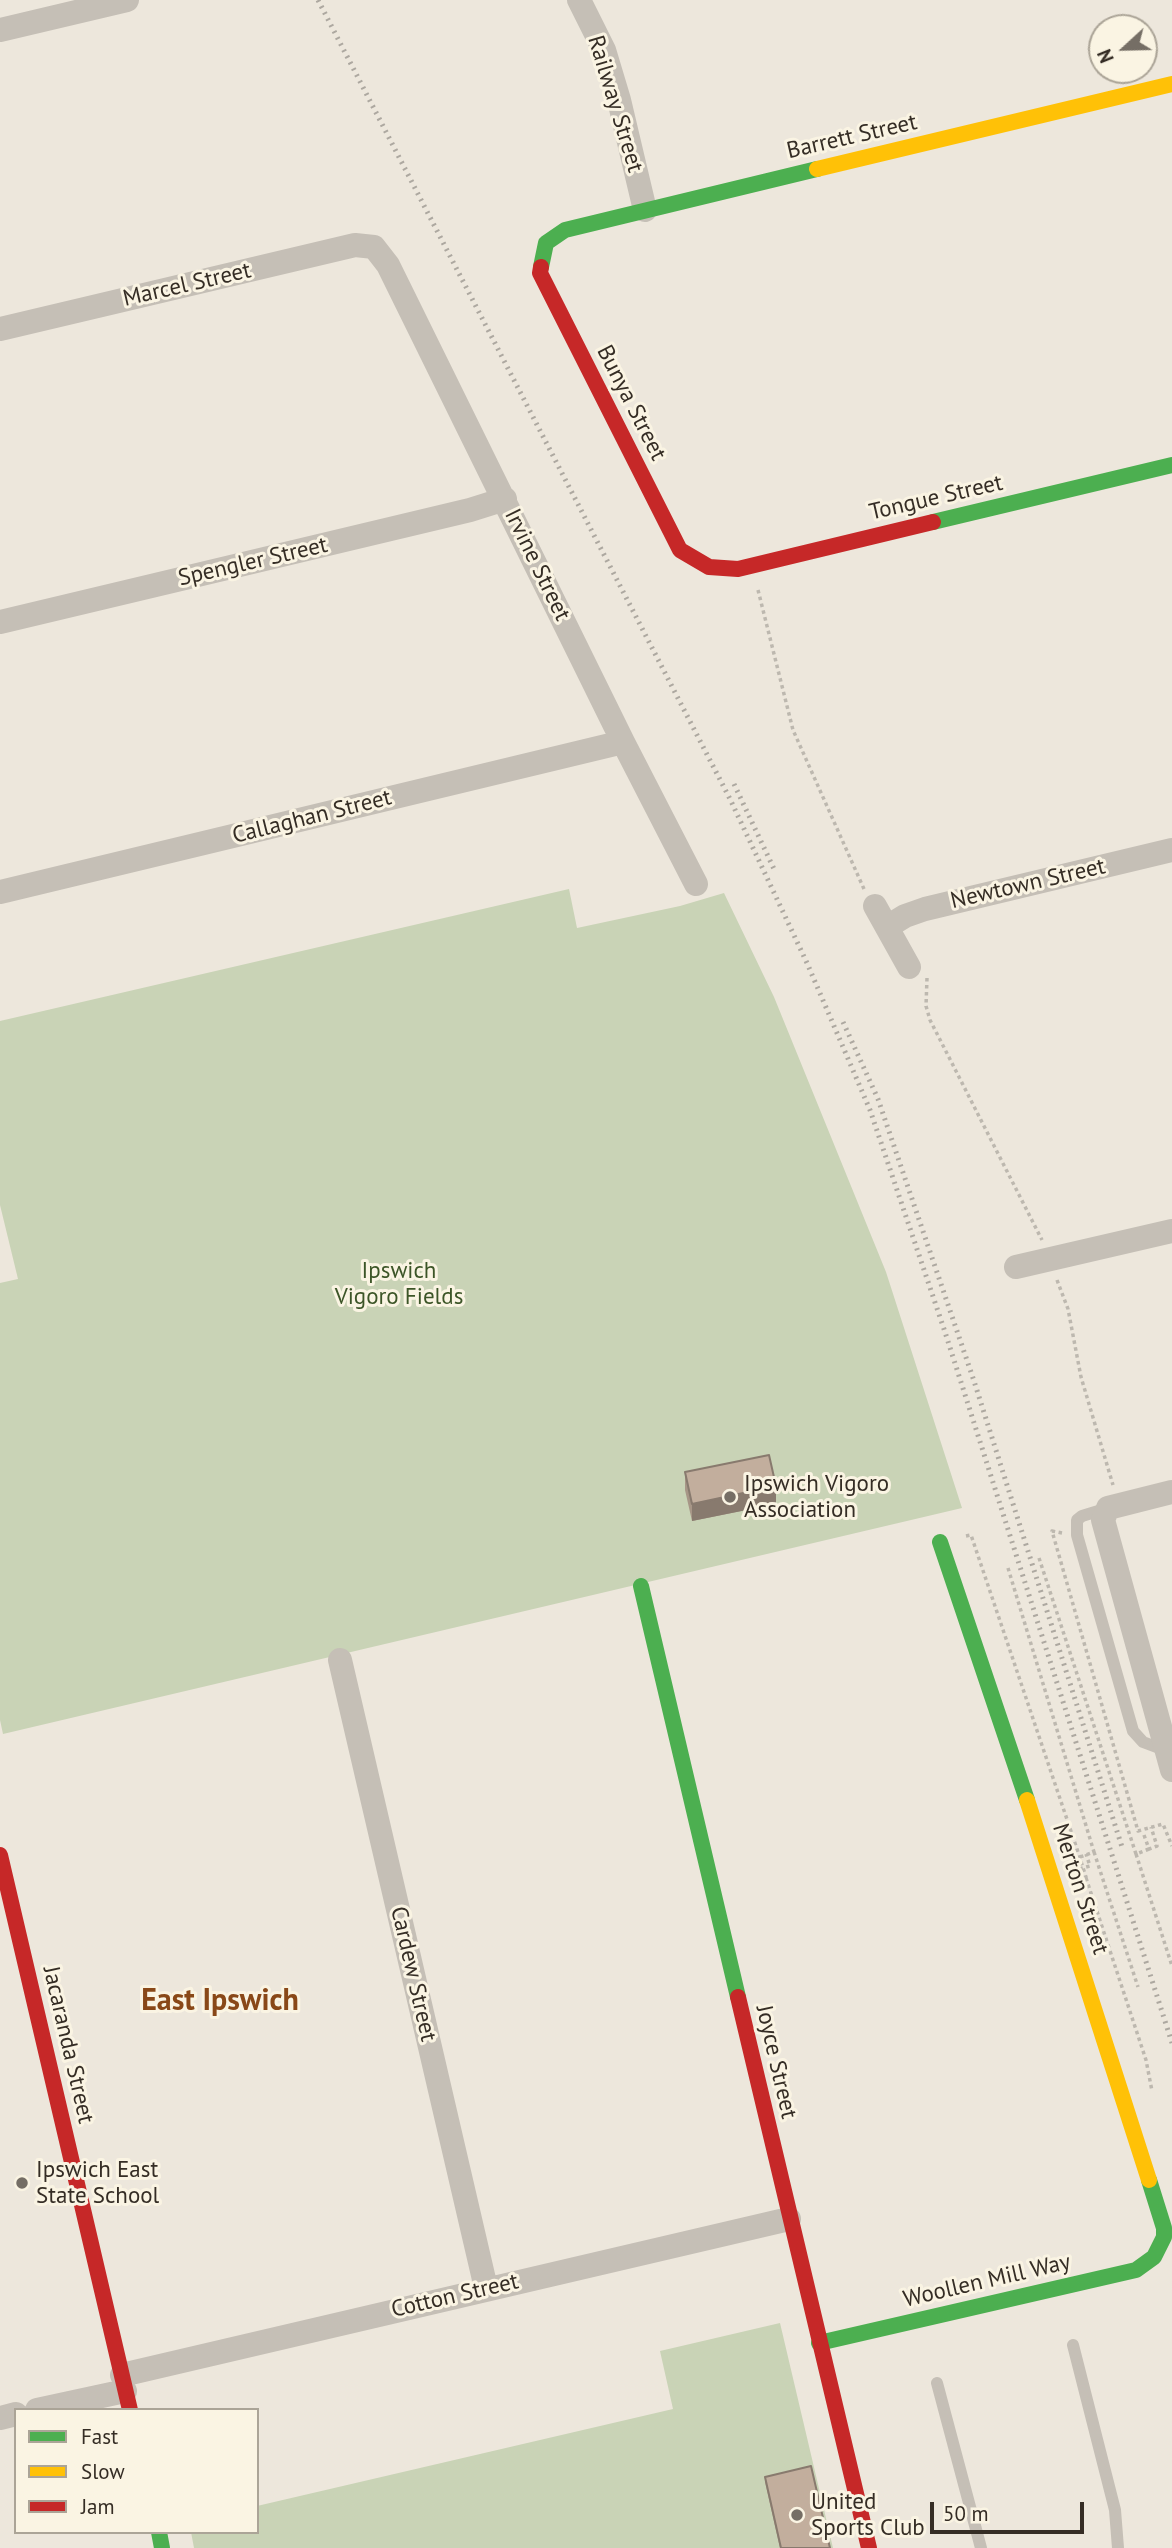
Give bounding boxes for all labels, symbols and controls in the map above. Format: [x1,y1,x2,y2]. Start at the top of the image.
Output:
north arrow [1088,14,1158,84]
street label: Railway Street [581,32,649,176]
text: N [1092,46,1119,66]
street label: Barrett Street [784,109,920,165]
street label: Marcel Street [120,257,254,313]
street label: Bunya Street [590,341,672,465]
street label: Tongue Street [867,469,1005,527]
street label: Irvine Street [498,505,576,625]
street label: Spengler Street [176,531,330,593]
street label: Callaghan Street [230,784,394,850]
street label: Newtown Street [948,853,1108,915]
park label: Ipswich Vigoro Fields [335,1257,463,1311]
place label: Ipswich Vigoro Association [744,1470,889,1524]
marker: Ipswich Vigoro Association [722,1489,738,1505]
street label: Merton Street [1046,1820,1114,1958]
street label: Cardew Street [384,1904,442,2044]
street label: Jacaranda Street [37,1964,99,2126]
district label: East Ipswich [141,1983,299,2019]
street label: Joyce Street [750,2003,802,2121]
place label: Ipswich East State School [36,2156,159,2210]
marker: Ipswich East State School [14,2175,30,2191]
street label: Woollen Mill Way [901,2248,1073,2314]
street label: Cotton Street [389,2268,521,2324]
legend [14,2408,259,2534]
text: Fast [81,2423,118,2450]
text: Slow [81,2458,125,2485]
place label: United Sports Club [811,2488,925,2542]
scale bar [934,2488,1088,2532]
text: Jam [81,2493,115,2520]
text: 50 m [943,2500,989,2527]
marker: United Sports Club [789,2507,805,2523]

